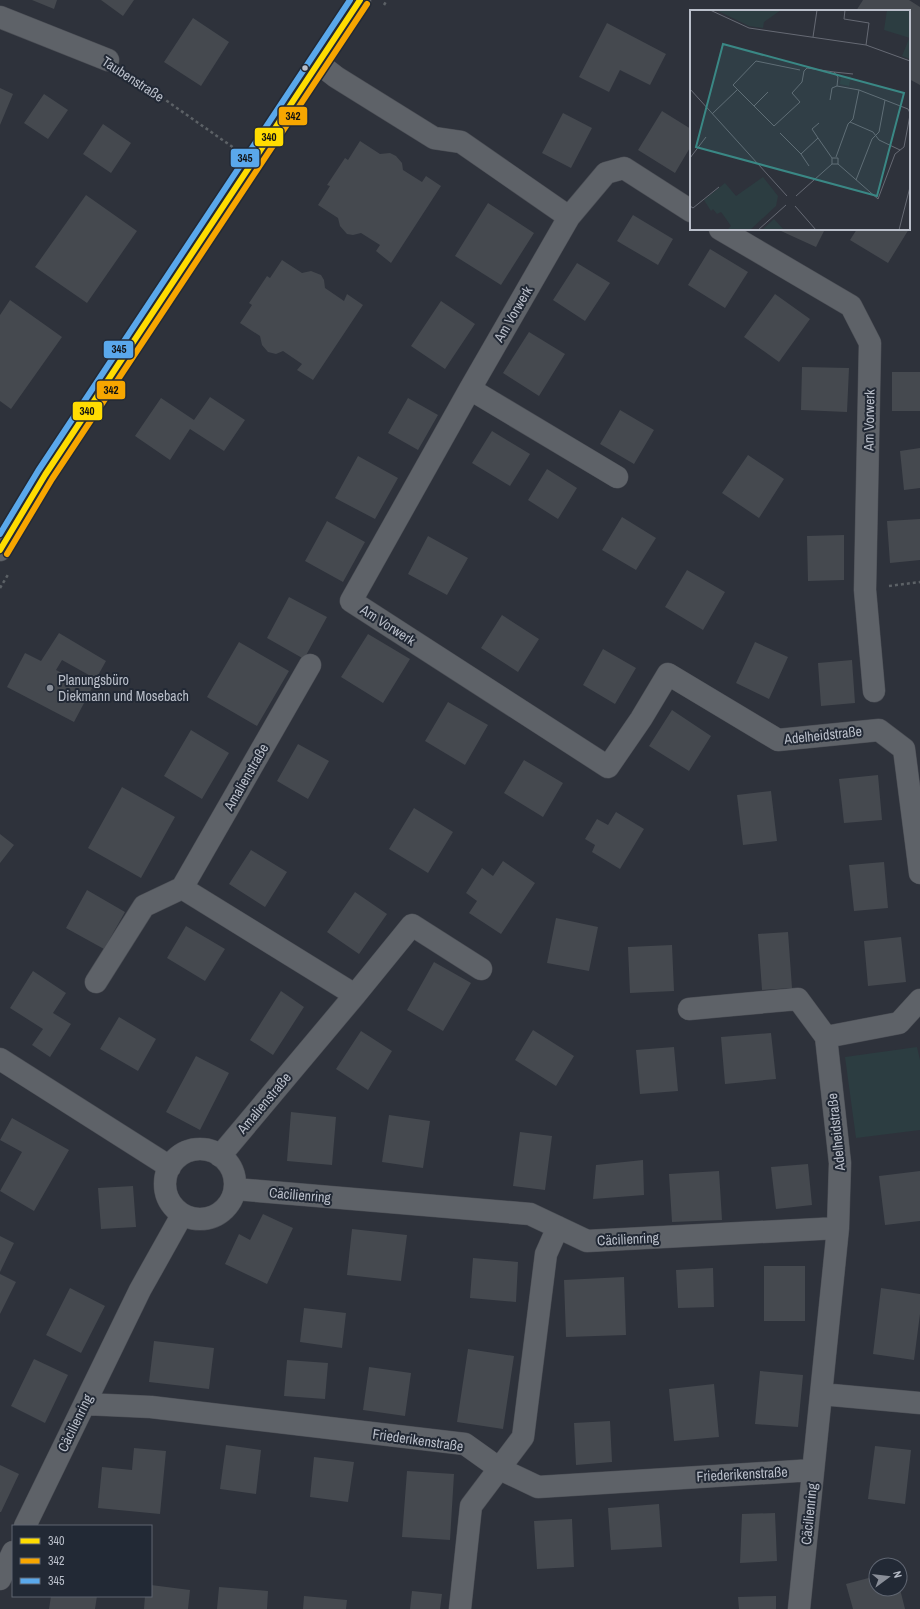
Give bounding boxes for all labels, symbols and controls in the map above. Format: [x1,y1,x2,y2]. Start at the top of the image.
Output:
inset map [690,10,910,230]
street label: Taubenstraße [99,52,167,106]
unlabelled marker [300,63,310,73]
line badge: 342 [278,106,308,126]
text: 342 [285,109,301,123]
line badge: 340 [254,127,284,147]
text: 340 [261,130,277,144]
line badge: 345 [230,148,260,168]
text: 345 [237,151,253,165]
street label: Am Vorwerk [489,282,536,346]
line badge: 345 [103,340,134,359]
text: 345 [111,342,127,356]
line badge: 342 [96,380,126,400]
text: 342 [103,383,119,397]
street label: Am Vorwerk [859,389,879,452]
line badge: 340 [72,401,103,421]
text: 340 [79,404,95,418]
street label: Am Vorwerk [356,600,419,650]
place label: Planungsbüro Diekmann und Mosebach [58,671,189,705]
marker: Planungsbüro Diekmann und Mosebach [45,683,55,693]
street label: Adelheidstraße [782,722,863,748]
street label: Amalienstraße [219,740,272,815]
street label: Amalienstraße [232,1069,295,1138]
street label: Adelheidstraße [823,1092,849,1173]
street label: Cäcilienring [268,1183,332,1207]
street label: Cäcilienring [597,1228,660,1250]
street label: Cäcilienring [53,1391,97,1455]
street label: Friederikenstraße [372,1425,464,1455]
street label: Friederikenstraße [696,1463,788,1485]
street label: Cäcilienring [797,1482,821,1546]
legend [12,1525,152,1597]
text: 340 [48,1533,64,1549]
text: 342 [48,1553,64,1569]
north arrow [868,1557,908,1597]
text: N [890,1569,905,1579]
text: 345 [48,1573,65,1589]

